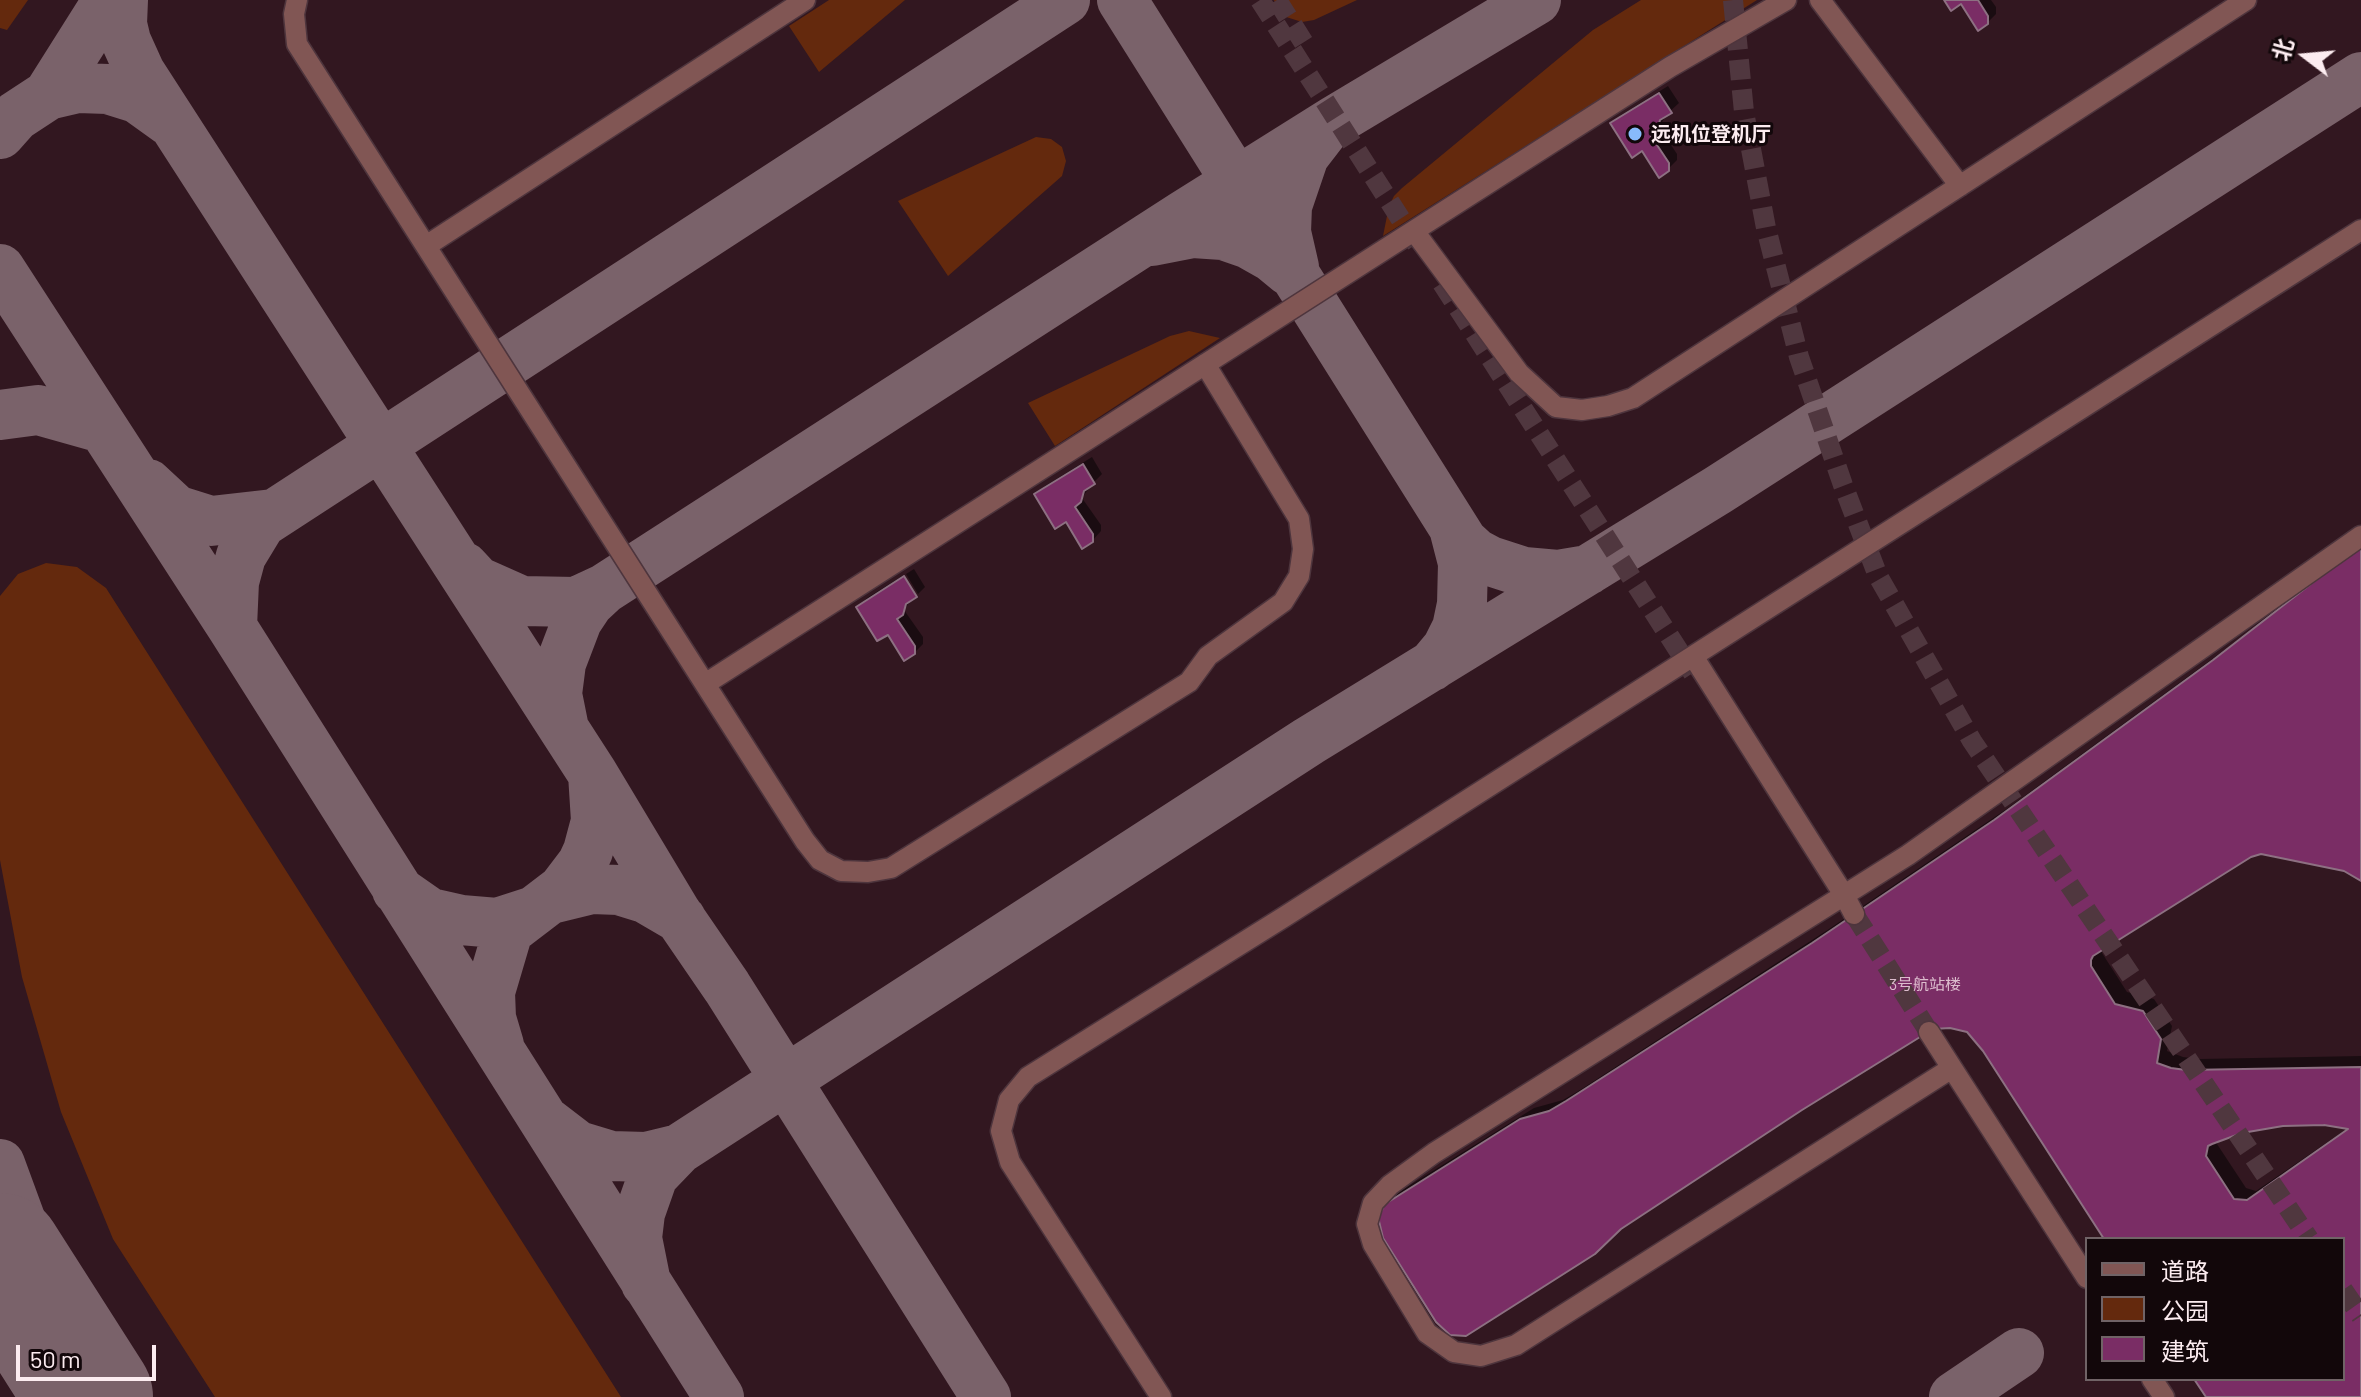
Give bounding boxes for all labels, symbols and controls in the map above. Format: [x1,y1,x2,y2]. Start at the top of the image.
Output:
north arrow [2265,16,2345,96]
text: 北 [2266,35,2297,64]
place label: 远机位登机厅 [1651,122,1771,146]
marker: 远机位登机厅 [1626,125,1644,143]
house number: 3号航站楼 [1889,975,1961,995]
legend [2085,1237,2345,1381]
text: 道路 [2161,1256,2209,1285]
text: 公园 [2161,1296,2209,1325]
scale bar [20,1329,160,1379]
text: 建筑 [2161,1336,2209,1365]
text: 50 m [30,1344,81,1373]

